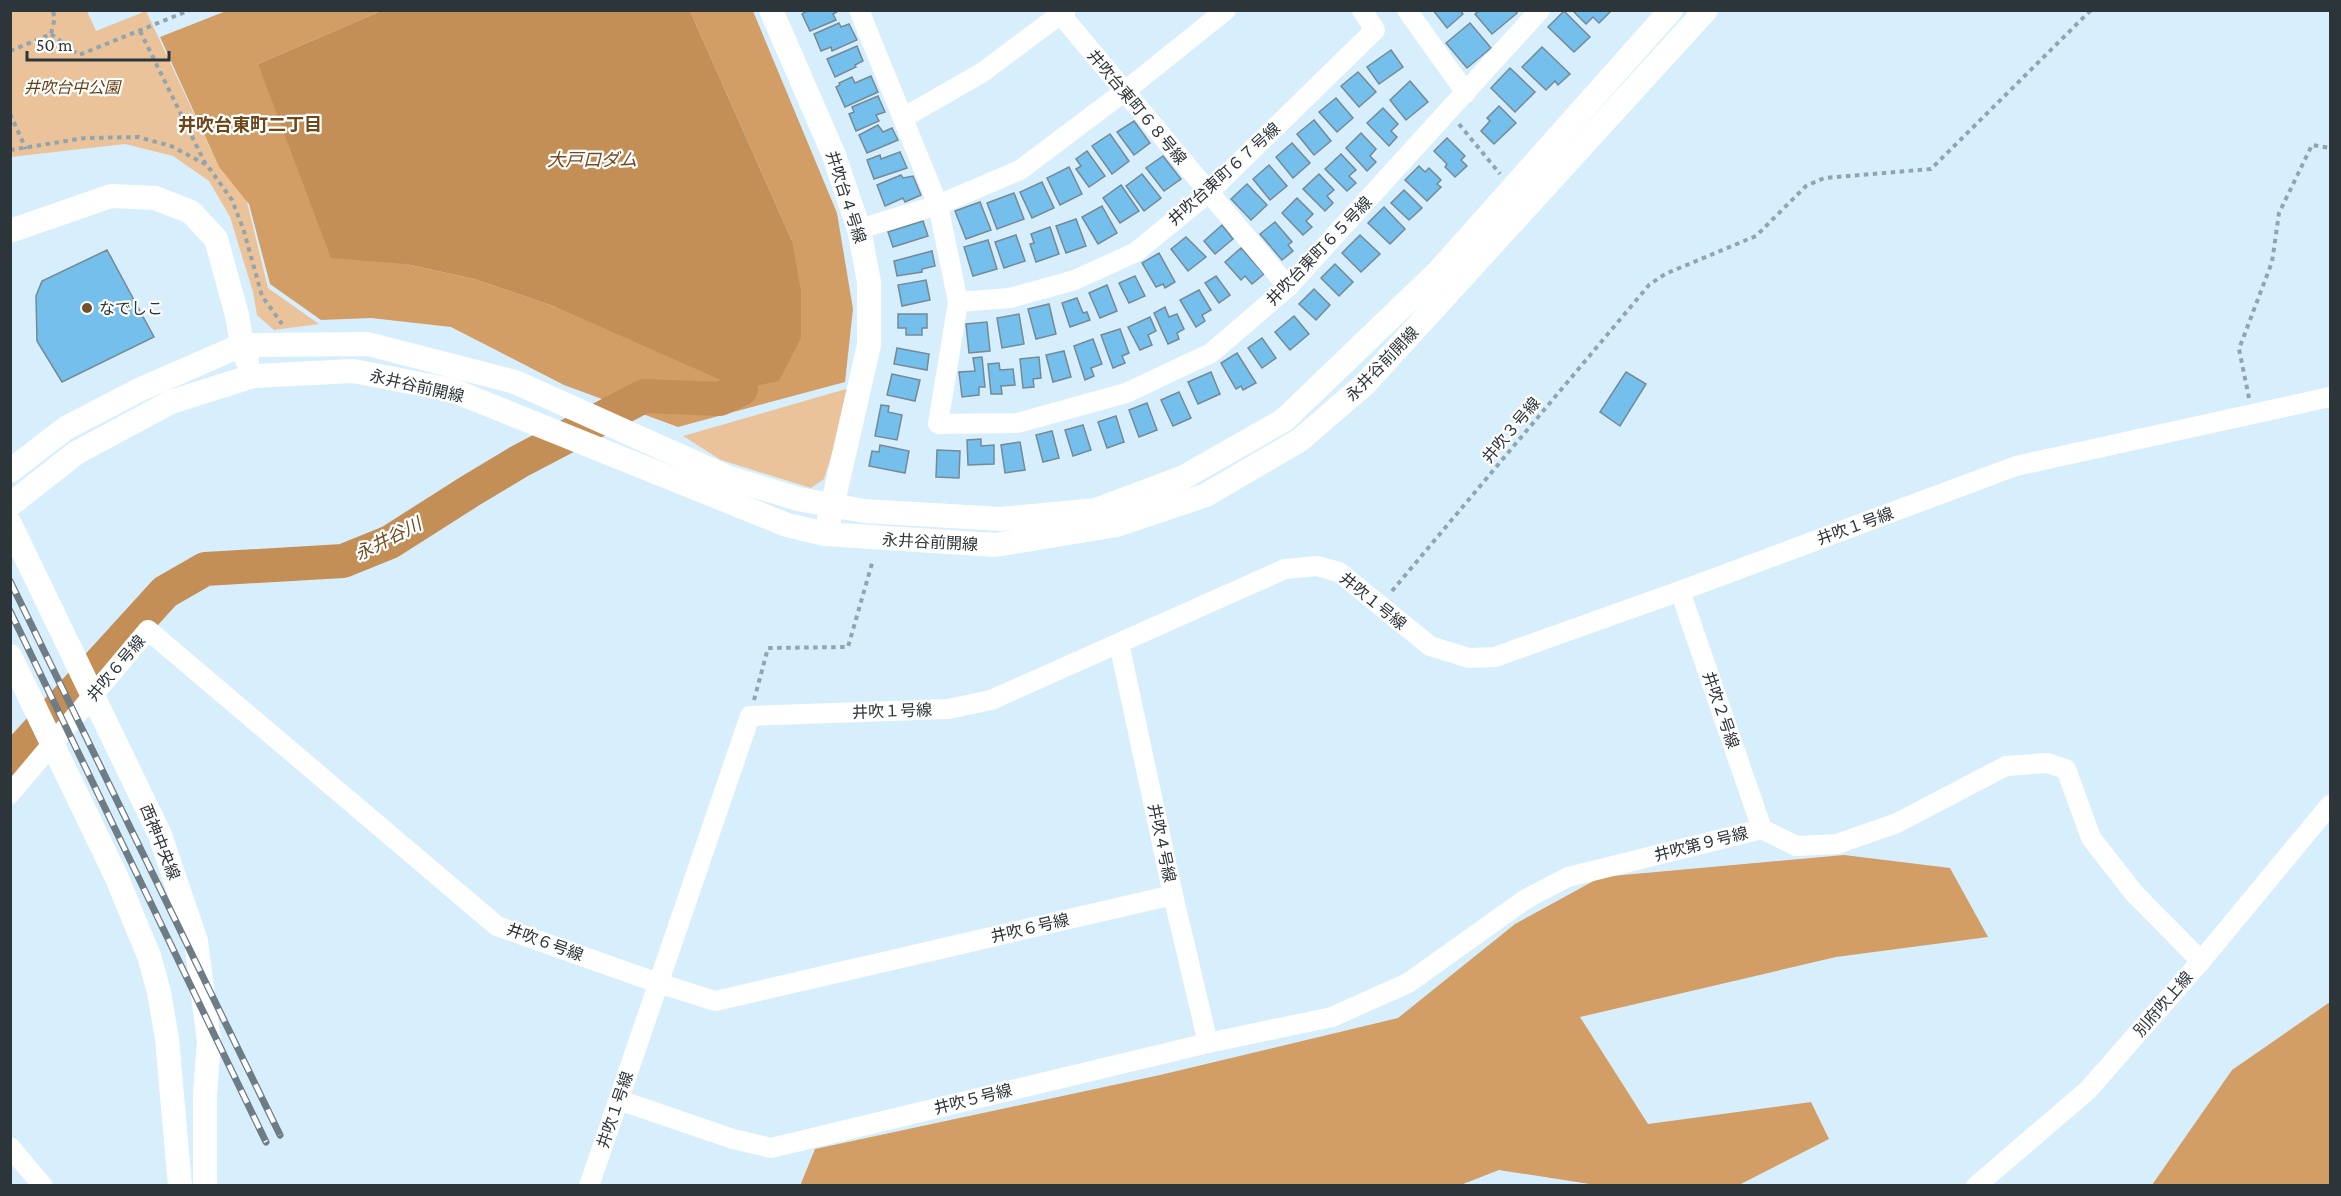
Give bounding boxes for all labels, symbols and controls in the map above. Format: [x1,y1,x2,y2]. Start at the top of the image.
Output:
scale bar [27,24,170,62]
text: 50 m [36,35,73,55]
street label: 井吹台東町６８号線 [1084,46,1190,168]
park label: 井吹台中公園 [24,79,122,96]
district label: 井吹台東町二丁目 [178,115,322,135]
street label: 井吹台東町６７号線 [1165,120,1283,228]
street label: 井吹台４号線 [823,149,869,245]
water label: 大戸口ダム [547,150,637,170]
street label: 井吹台東町６５号線 [1263,193,1375,309]
place label: なでしこ [99,300,163,317]
marker: なでしこ [80,301,94,315]
street label: 永井谷前開線 [1343,324,1421,404]
street label: 永井谷前開線 [368,367,466,405]
street label: 井吹３号線 [1479,394,1543,466]
street label: 井吹１号線 [1814,504,1896,548]
water label: 永井谷川 [351,513,426,564]
street label: 永井谷前開線 [882,531,978,553]
street label: 井吹１号線 [1337,569,1409,633]
street label: 井吹６号線 [84,632,148,704]
street label: 井吹２号線 [1700,669,1742,751]
street label: 井吹１号線 [852,701,932,721]
street label: 西神中央線 [137,802,183,882]
street label: 井吹４号線 [1145,802,1179,884]
street label: 井吹第９号線 [1652,824,1750,864]
street label: 井吹６号線 [989,911,1071,945]
street label: 井吹６号線 [504,920,586,964]
street label: 別府吹上線 [2130,968,2196,1040]
street label: 井吹１号線 [594,1069,636,1151]
street label: 井吹５号線 [932,1081,1014,1117]

